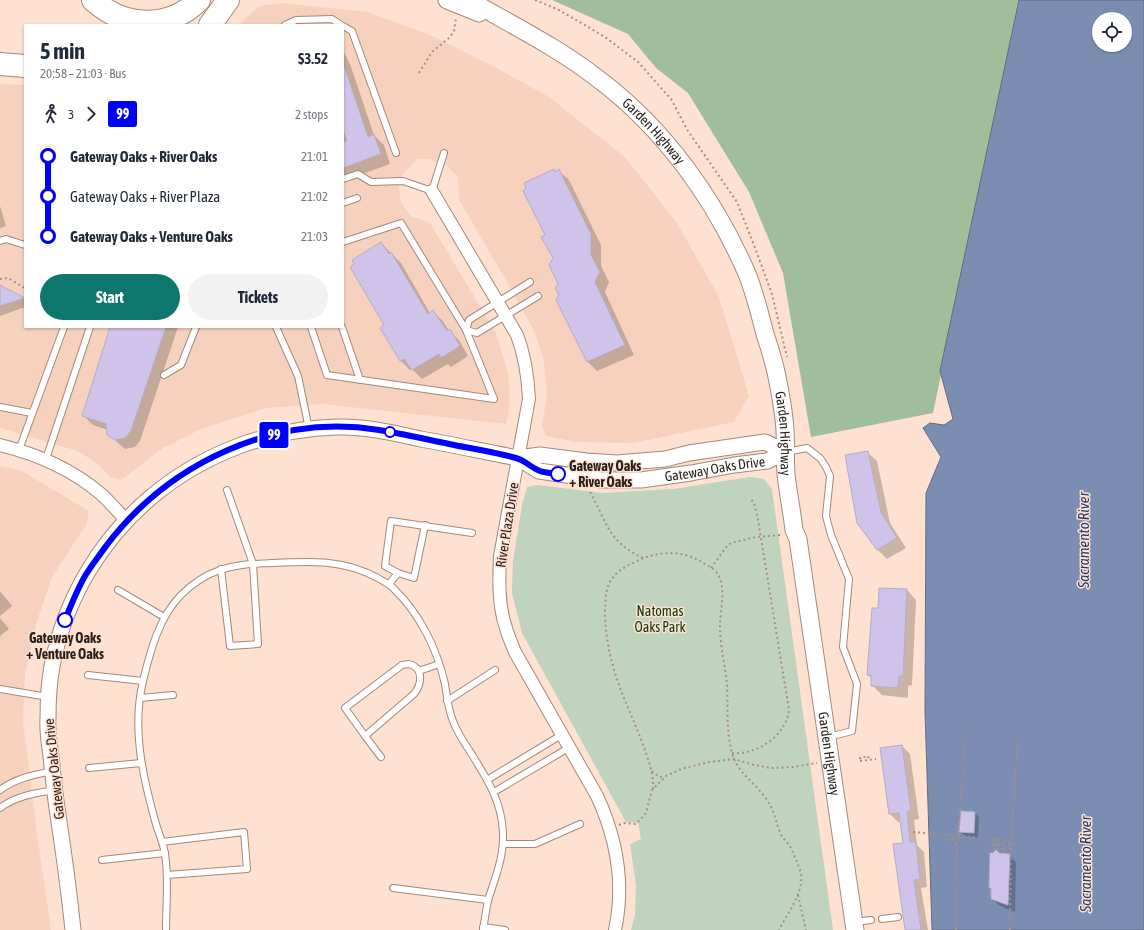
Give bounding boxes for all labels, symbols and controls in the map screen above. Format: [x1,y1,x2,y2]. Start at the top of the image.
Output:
map controls [1092,12,1132,52]
button: locate [1092,12,1132,52]
text: 5 min [40,38,85,64]
text: $3.52 [298,50,328,67]
text: 20:58 – 21:03 · Bus [40,66,126,81]
street label: Garden Highway [619,95,688,168]
icon: walk [40,103,62,125]
icon: forward [80,103,102,125]
text: 99 [116,106,129,122]
text: 3 [68,107,74,122]
text: 2 stops [295,107,328,122]
text: Gateway Oaks + River Oaks [70,148,217,165]
text: 21:01 [301,149,328,164]
text: Gateway Oaks + River Plaza [70,188,220,205]
text: 21:02 [301,189,328,204]
text: Gateway Oaks + Venture Oaks [70,228,233,245]
text: 21:03 [301,229,328,244]
button: Start [40,274,180,320]
button: Tickets [188,274,328,320]
street label: Garden Highway [772,390,794,476]
line badge: 99 [256,422,292,448]
unlabelled marker [384,426,396,438]
text: 99 [267,427,281,443]
street label: Gateway Oaks Drive [664,453,766,485]
place label: Gateway Oaks + River Oaks [569,458,641,490]
marker: Gateway Oaks + River Oaks [550,466,566,482]
street label: River Plaza Drive [492,481,522,569]
water label: Sacramento River [1075,491,1092,589]
park label: Natomas Oaks Park [634,603,686,635]
marker: Gateway Oaks + Venture Oaks [57,612,73,628]
place label: Gateway Oaks + Venture Oaks [26,630,104,662]
street label: Garden Highway [815,711,843,797]
street label: Gateway Oaks Drive [41,718,67,820]
water label: Sacramento River [1077,815,1094,913]

